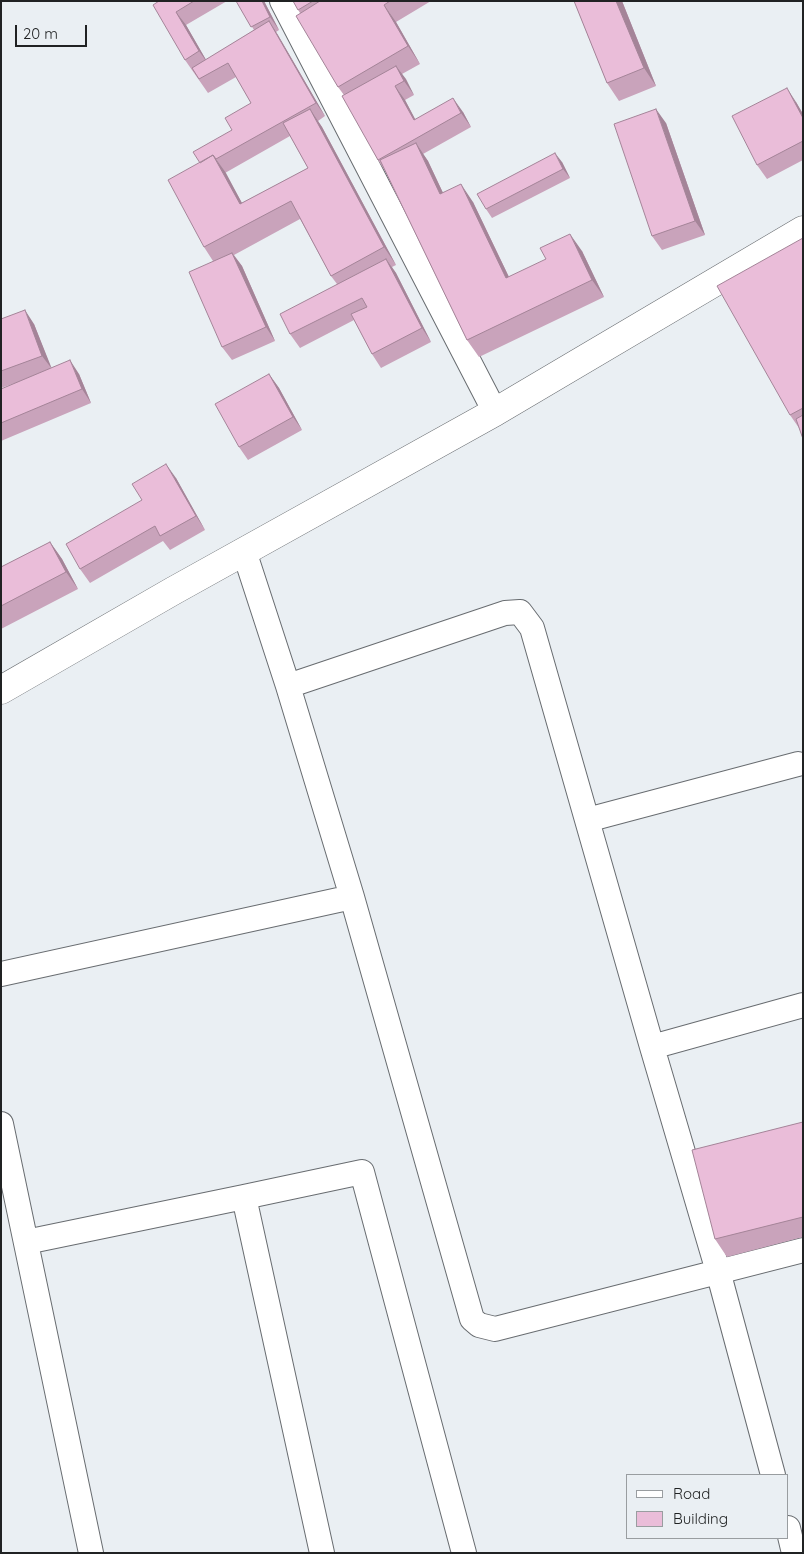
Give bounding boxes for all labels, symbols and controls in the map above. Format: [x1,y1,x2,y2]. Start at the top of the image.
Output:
scale bar [18,15,90,47]
text: 20 m [23,24,58,43]
legend [626,1474,789,1539]
text: Road [673,1484,710,1503]
text: Building [673,1509,728,1528]

